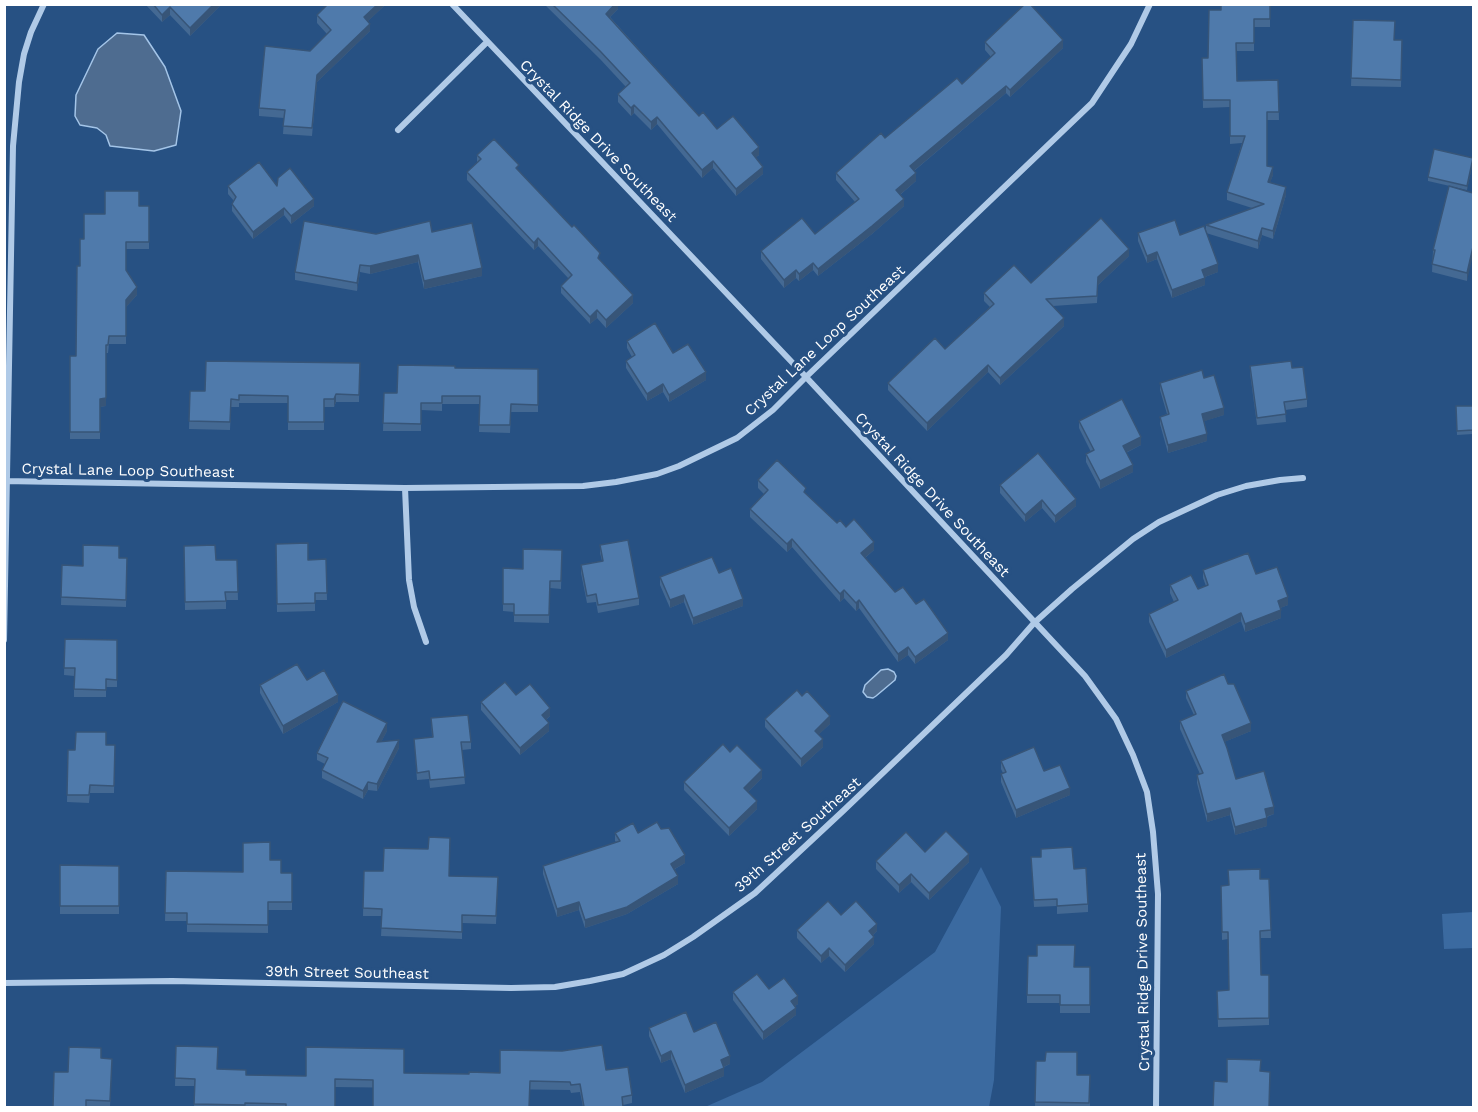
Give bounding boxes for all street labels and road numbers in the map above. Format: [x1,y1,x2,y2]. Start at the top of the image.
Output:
street label: Crystal Ridge Drive Southeast [516,56,680,226]
street label: Crystal Lane Loop Southeast [741,262,909,420]
street label: Crystal Ridge Drive Southeast [851,409,1013,581]
street label: Crystal Lane Loop Southeast [21,460,235,482]
street label: 39th Street Southeast [731,774,865,896]
street label: Crystal Ridge Drive Southeast [1132,853,1154,1071]
street label: 39th Street Southeast [265,963,429,983]

